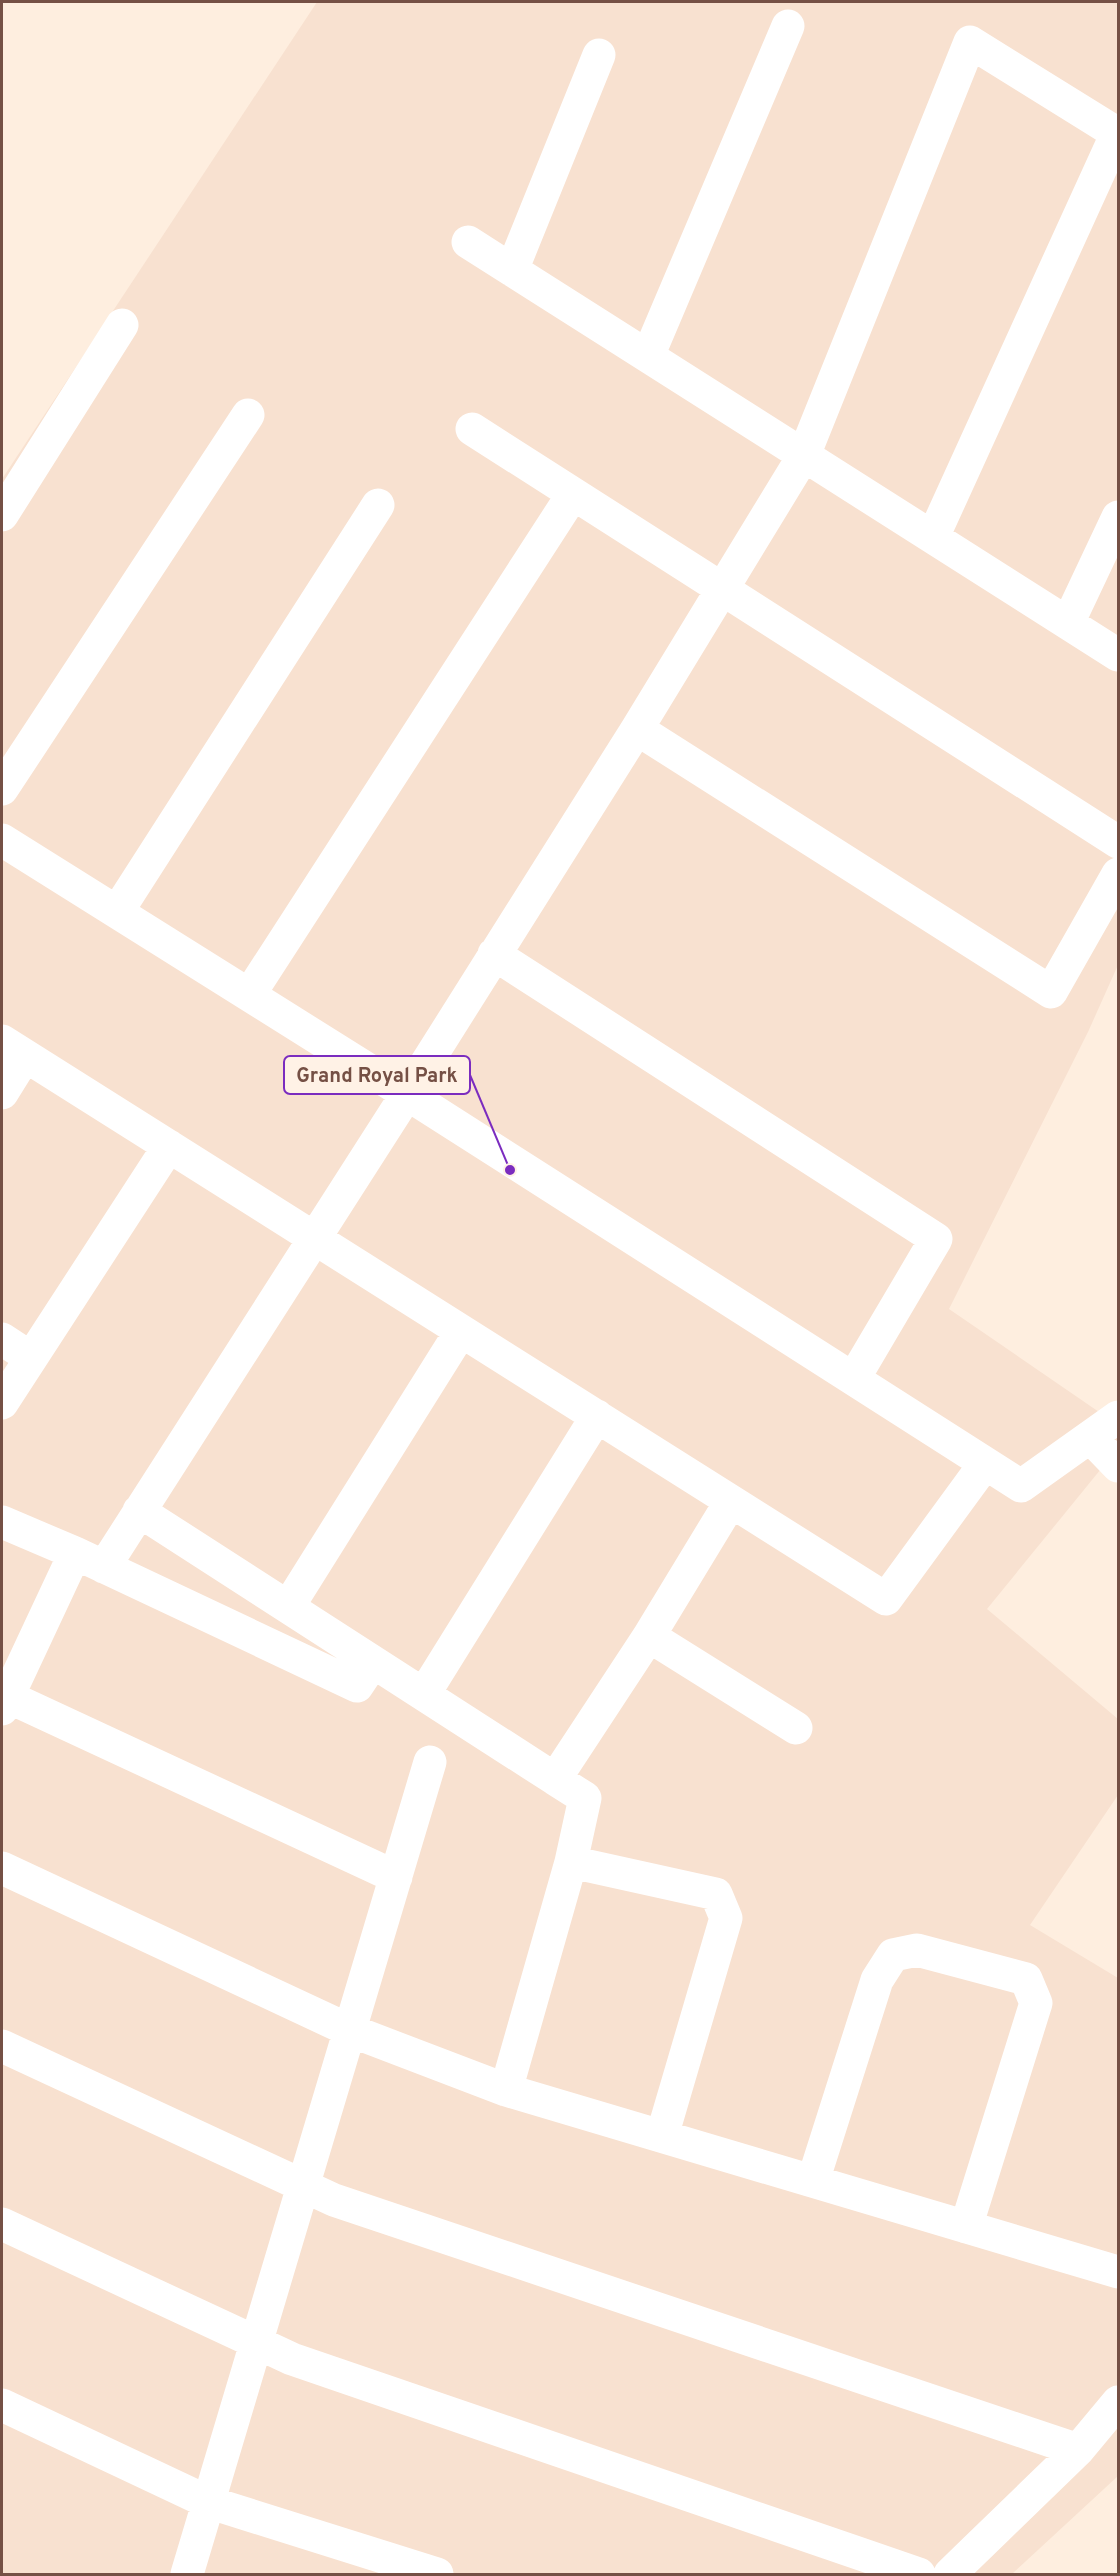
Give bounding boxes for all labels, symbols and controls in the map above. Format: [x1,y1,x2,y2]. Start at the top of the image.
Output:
callout: Grand Royal Park [284,1056,470,1094]
text: Grand Royal Park [296,1064,458,1090]

